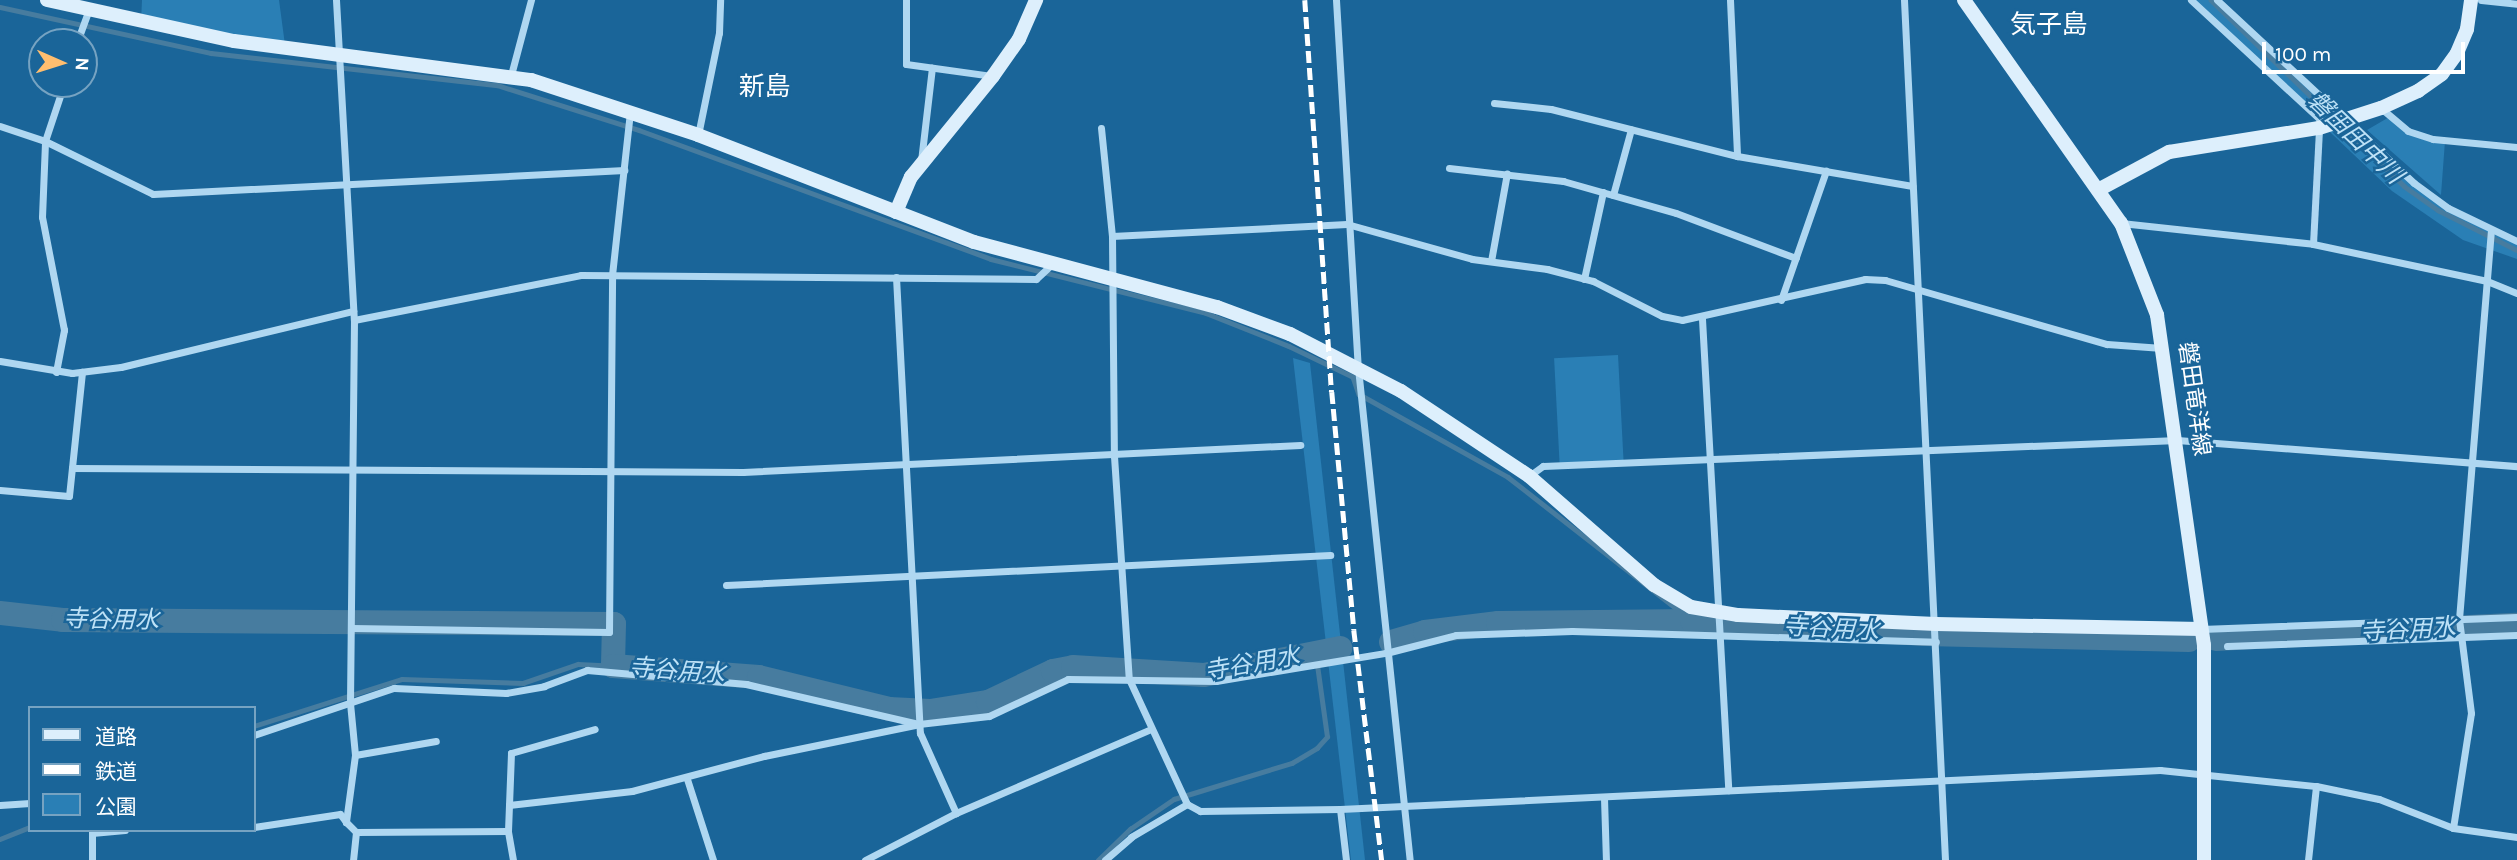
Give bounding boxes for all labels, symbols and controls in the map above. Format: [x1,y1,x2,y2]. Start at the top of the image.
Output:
district label: 気子島 [2010,9,2088,41]
north arrow [28,28,98,98]
scale bar [2265,28,2468,72]
text: 100 m [2275,42,2332,66]
text: N [71,57,93,71]
district label: 新島 [739,71,791,103]
water label: 磐田田中川 [2302,86,2408,190]
street label: 磐田竜洋線 [2172,340,2216,458]
water label: 寺谷用水 [63,605,159,635]
water label: 寺谷用水 [1782,612,1880,646]
water label: 寺谷用水 [2359,613,2457,647]
water label: 寺谷用水 [1202,641,1302,687]
water label: 寺谷用水 [628,653,726,689]
legend [28,706,256,832]
text: 道路 [95,725,137,749]
text: 鉄道 [95,760,137,784]
text: 公園 [95,795,137,819]

